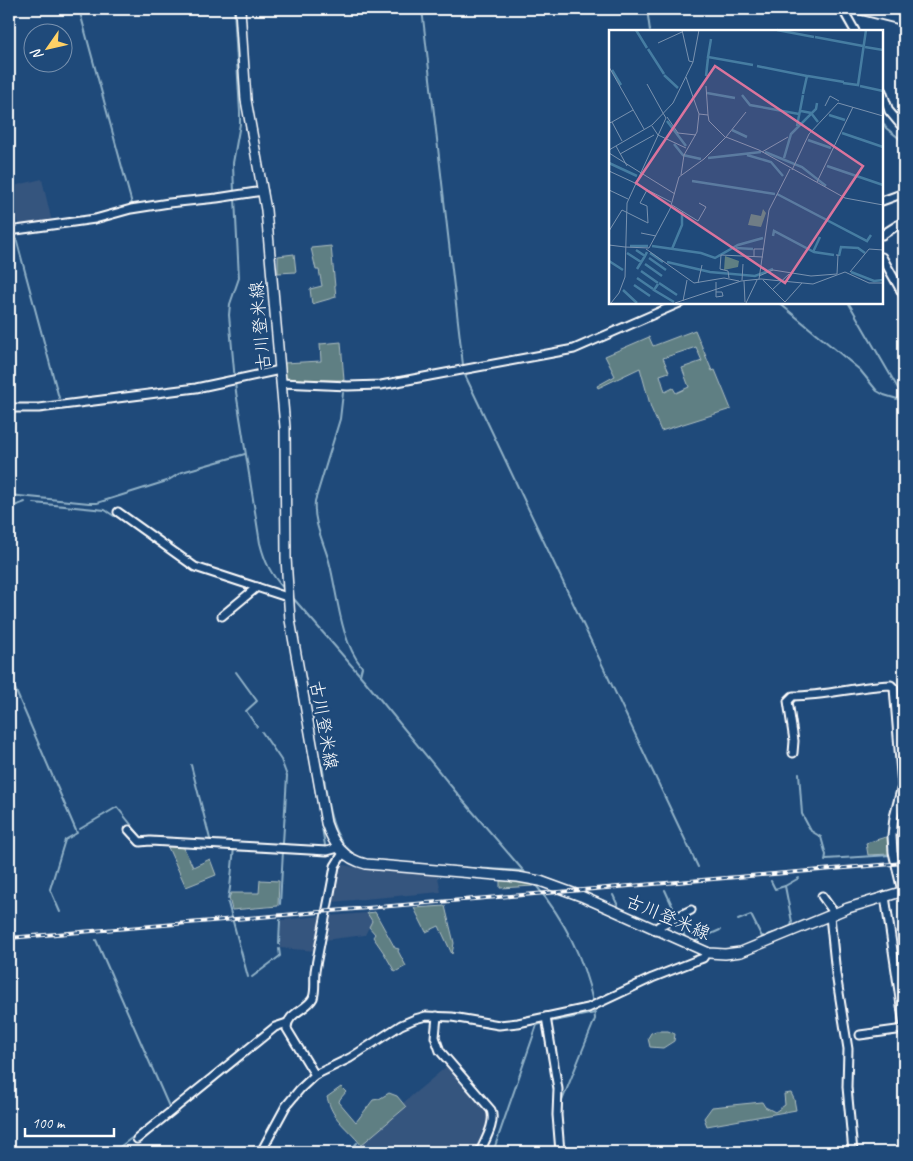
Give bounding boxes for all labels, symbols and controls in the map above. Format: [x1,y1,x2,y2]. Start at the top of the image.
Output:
north arrow [22,22,72,72]
inset map [609,30,883,304]
text: N [27,45,47,63]
street label: 古川登米線 [245,280,275,372]
street label: 古川登米線 [305,679,343,771]
street label: 古川登米線 [622,889,714,945]
scale bar [25,1106,114,1138]
text: 100 m [32,1114,66,1133]

